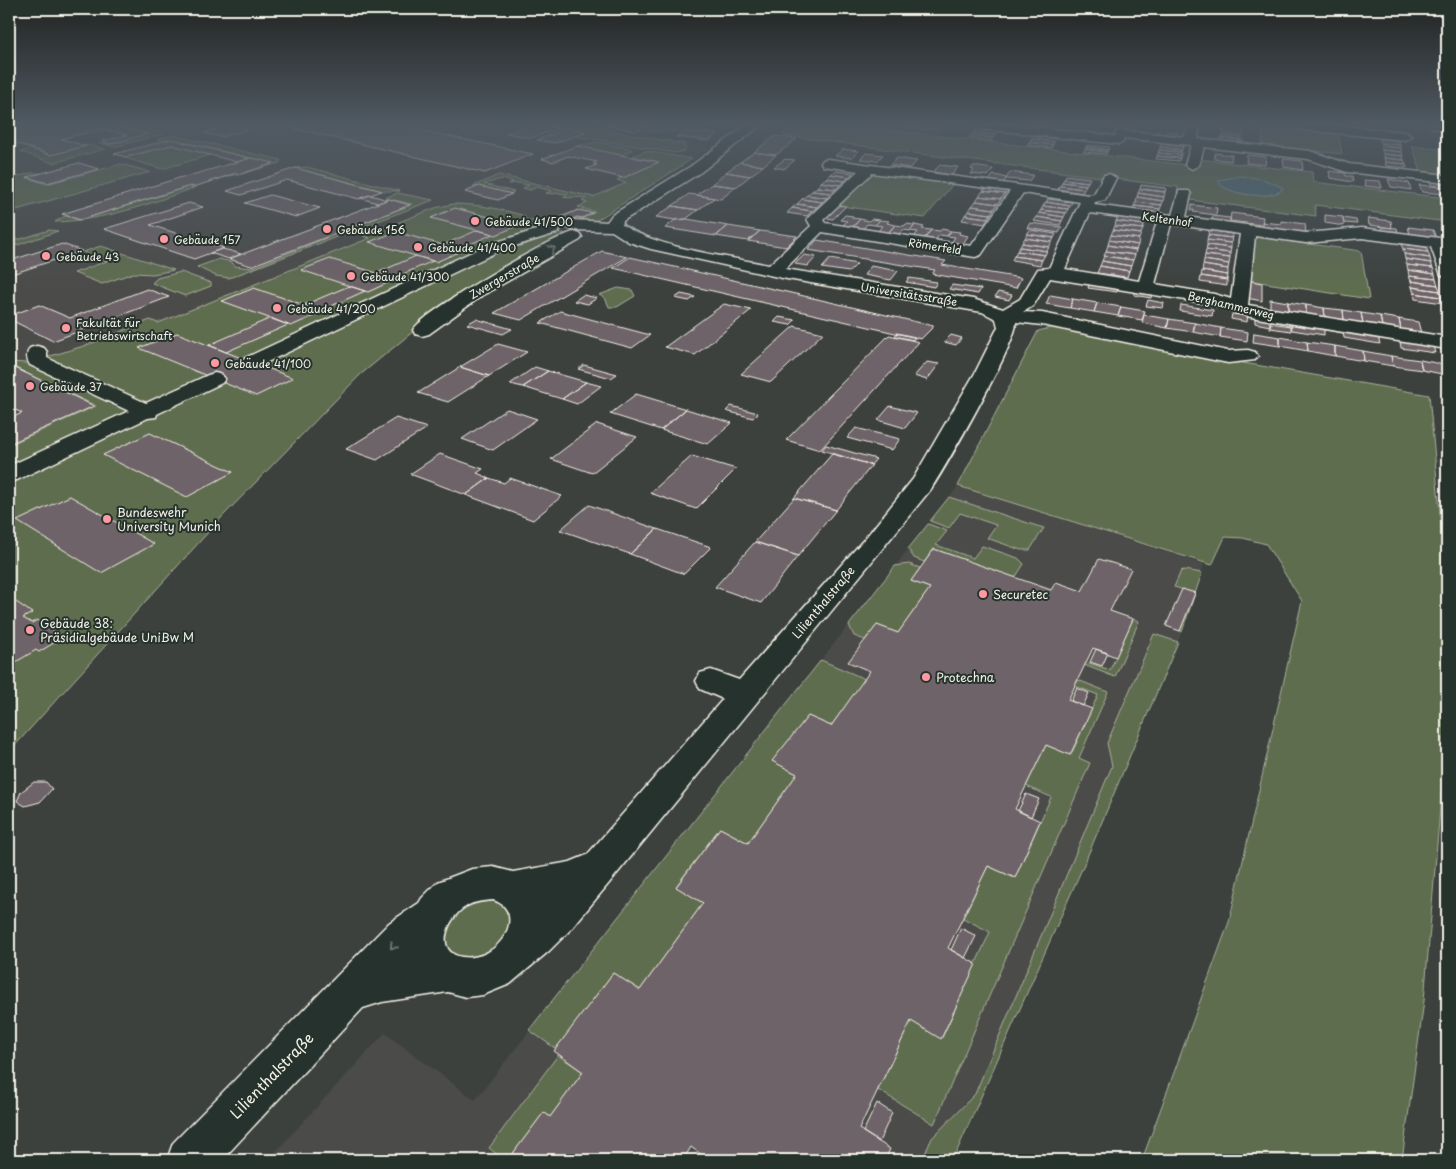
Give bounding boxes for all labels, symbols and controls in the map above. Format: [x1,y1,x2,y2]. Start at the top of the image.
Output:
street label: Keltenhof [1141,207,1194,231]
place label: Gebäude 41/500 [485,213,573,230]
marker: Gebäude 41/500 [469,215,481,227]
place label: Gebäude 156 [337,221,405,238]
marker: Gebäude 156 [321,223,333,235]
place label: Gebäude 157 [174,231,241,248]
marker: Gebäude 157 [158,233,170,245]
street label: Römerfeld [907,233,963,259]
place label: Gebäude 41/400 [428,239,516,256]
marker: Gebäude 41/400 [412,241,424,253]
one-way arrow [547,245,556,255]
place label: Gebäude 43 [56,248,119,265]
street label: Zwergerstraße [466,249,542,303]
marker: Gebäude 43 [40,250,52,262]
place label: Gebäude 41/300 [361,268,449,285]
marker: Gebäude 41/300 [345,270,357,282]
street label: Universitätsstraße [859,278,959,310]
street label: Berghammerweg [1186,287,1276,323]
place label: Gebäude 41/200 [287,300,376,317]
marker: Gebäude 41/200 [271,302,283,314]
place label: Fakultät für Betriebswirtschaft [76,314,173,344]
marker: Fakultät für Betriebswirtschaft [60,322,72,334]
place label: Gebäude 41/100 [225,355,311,372]
marker: Gebäude 41/100 [209,357,221,369]
place label: Gebäude 37 [40,378,102,395]
marker: Gebäude 37 [24,380,36,392]
place label: Bundeswehr University Munich [117,503,221,535]
marker: Bundeswehr University Munich [101,513,113,525]
street label: Lilienthalstraße [787,562,859,642]
place label: Securetec [993,585,1048,603]
marker: Securetec [977,588,989,600]
place label: Gebäude 38: Präsidialgebäude UniBw M [40,614,194,646]
marker: Gebäude 38: Präsidialgebäude UniBw M [24,624,36,636]
place label: Protechna [936,668,995,686]
marker: Protechna [920,671,932,683]
one-way arrow [390,941,399,950]
street label: Lilienthalstraße [224,1027,318,1123]

